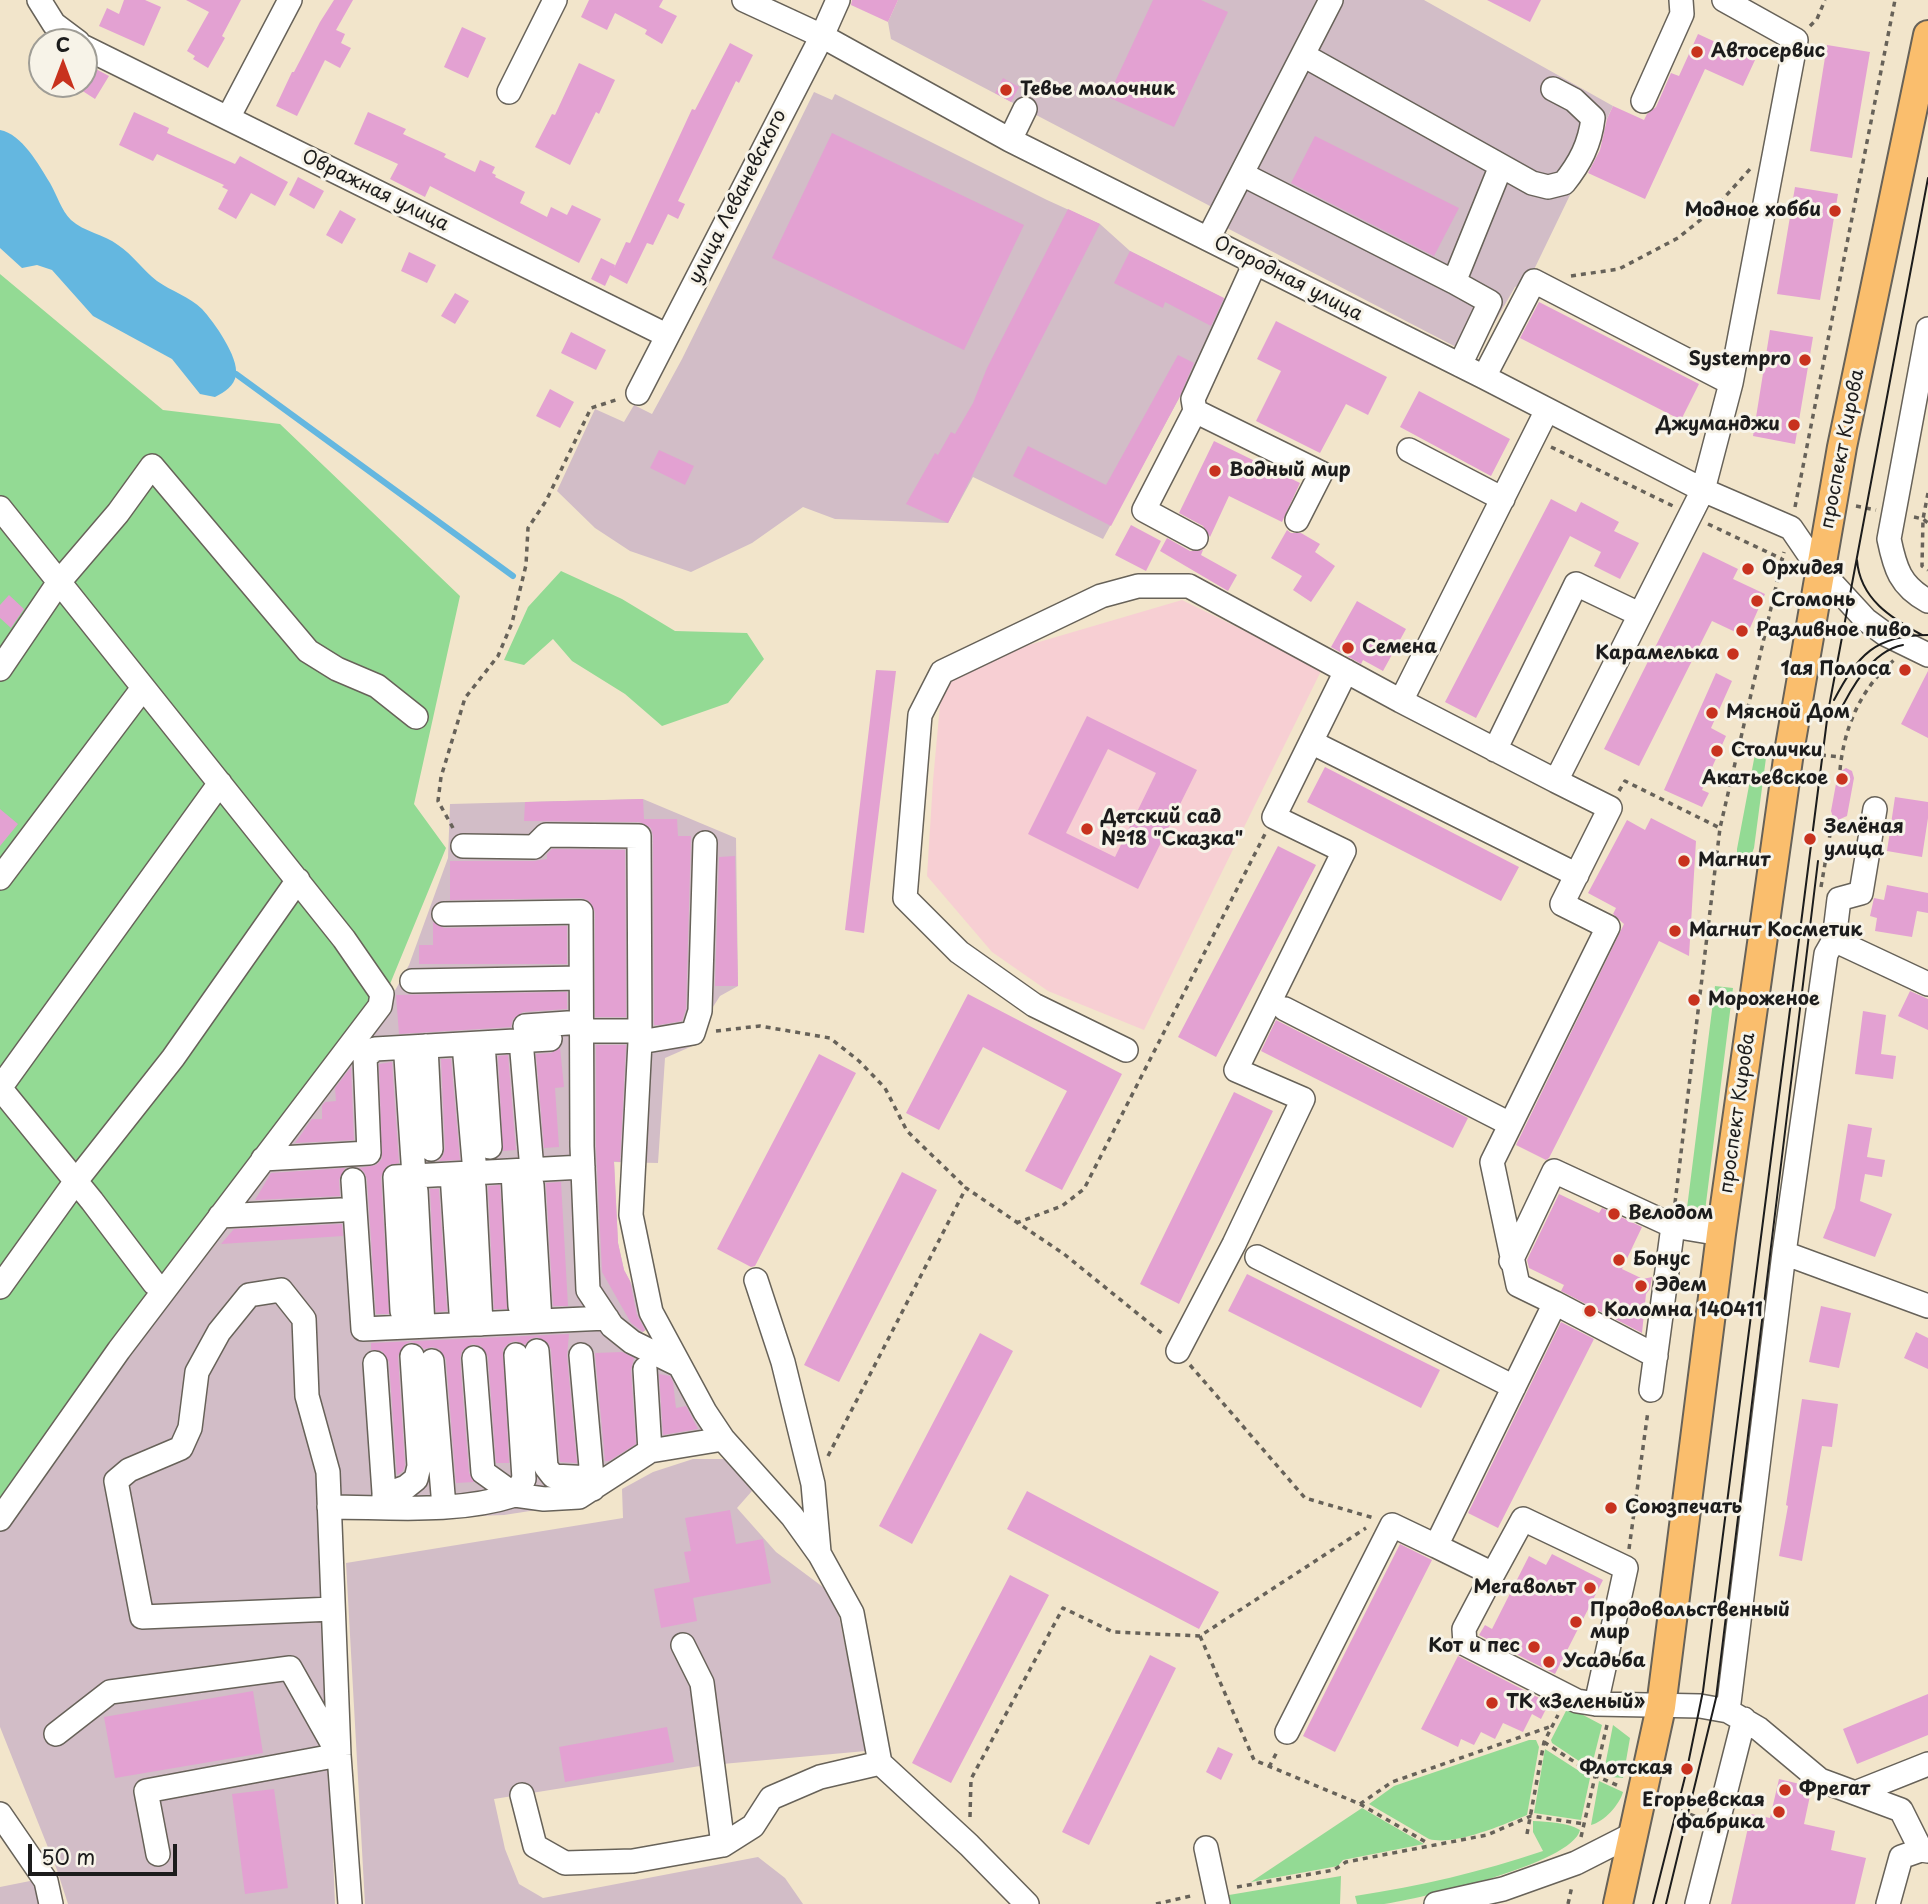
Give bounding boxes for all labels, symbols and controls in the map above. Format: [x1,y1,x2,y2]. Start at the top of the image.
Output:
north arrow [28,28,98,98]
text: С [56,30,70,58]
place label: Автосервис [1711,41,1825,63]
marker: Автосервис [1689,44,1705,60]
place label: Тевье молочник [1020,79,1175,101]
marker: Тевье молочник [998,82,1014,98]
street label: улица Леваневского [684,106,792,288]
street label: Овражная улица [298,145,452,237]
place label: Модное хобби [1685,200,1821,222]
marker: Модное хобби [1827,203,1843,219]
street label: Огородная улица [1210,232,1366,326]
place label: Systempro [1689,349,1791,371]
marker: Systempro [1797,352,1813,368]
street label: проспект Кирова [1816,367,1870,531]
place label: Джуманджи [1656,414,1780,436]
marker: Джуманджи [1786,417,1802,433]
place label: Водный мир [1229,460,1351,482]
marker: Водный мир [1207,463,1223,479]
place label: Орхидея [1762,558,1844,580]
marker: Орхидея [1740,561,1756,577]
place label: Сгомонь [1771,590,1855,612]
marker: Сгомонь [1749,593,1765,609]
place label: Разливное пиво [1756,620,1911,642]
marker: Разливное пиво [1734,623,1750,639]
place label: Семена [1362,637,1437,659]
marker: Семена [1340,640,1356,656]
place label: Карамелька [1595,643,1719,665]
marker: Карамелька [1725,646,1741,662]
place label: 1ая Полоса [1781,659,1891,681]
marker: 1ая Полоса [1897,662,1913,678]
place label: Мясной Дом [1726,702,1850,724]
marker: Мясной Дом [1704,705,1720,721]
place label: Столички [1731,740,1823,762]
marker: Столички [1709,743,1725,759]
place label: Акатьевское [1702,768,1828,790]
marker: Акатьевское [1834,771,1850,787]
place label: Детский сад №18 "Сказка" [1101,807,1243,851]
place label: Зелёная улица [1824,817,1904,861]
marker: Детский сад №18 "Сказка" [1079,821,1095,837]
marker: Зелёная улица [1802,831,1818,847]
place label: Магнит [1698,850,1770,872]
marker: Магнит [1676,853,1692,869]
place label: Магнит Косметик [1689,920,1862,942]
marker: Магнит Косметик [1667,923,1683,939]
place label: Мороженое [1708,989,1820,1011]
marker: Мороженое [1686,992,1702,1008]
street label: проспект Кирова [1715,1031,1761,1195]
place label: Велодом [1628,1203,1713,1225]
marker: Велодом [1606,1206,1622,1222]
place label: Бонус [1633,1249,1690,1271]
marker: Бонус [1611,1252,1627,1268]
place label: Эдем [1655,1275,1707,1297]
marker: Эдем [1633,1278,1649,1294]
place label: Коломна 140411 [1604,1300,1763,1322]
marker: Коломна 140411 [1582,1303,1598,1319]
place label: Союзпечать [1625,1497,1742,1519]
marker: Союзпечать [1603,1500,1619,1516]
place label: Мегавольт [1473,1577,1576,1599]
marker: Мегавольт [1582,1580,1598,1596]
place label: Продовольственный мир [1590,1600,1790,1644]
marker: Продовольственный мир [1568,1614,1584,1630]
place label: Кот и пес [1428,1636,1520,1658]
marker: Кот и пес [1526,1639,1542,1655]
place label: Усадьба [1563,1651,1646,1673]
marker: Усадьба [1541,1654,1557,1670]
place label: ТК «Зеленый» [1506,1692,1645,1714]
marker: ТК «Зеленый» [1484,1695,1500,1711]
place label: Флотская [1579,1758,1673,1780]
marker: Флотская [1679,1761,1695,1777]
place label: Фрегат [1799,1779,1870,1801]
marker: Фрегат [1777,1782,1793,1798]
place label: Егорьевская фабрика [1642,1790,1765,1834]
marker: Егорьевская фабрика [1771,1804,1787,1820]
scale bar [32,1830,180,1874]
text: 50 m [41,1840,95,1872]

